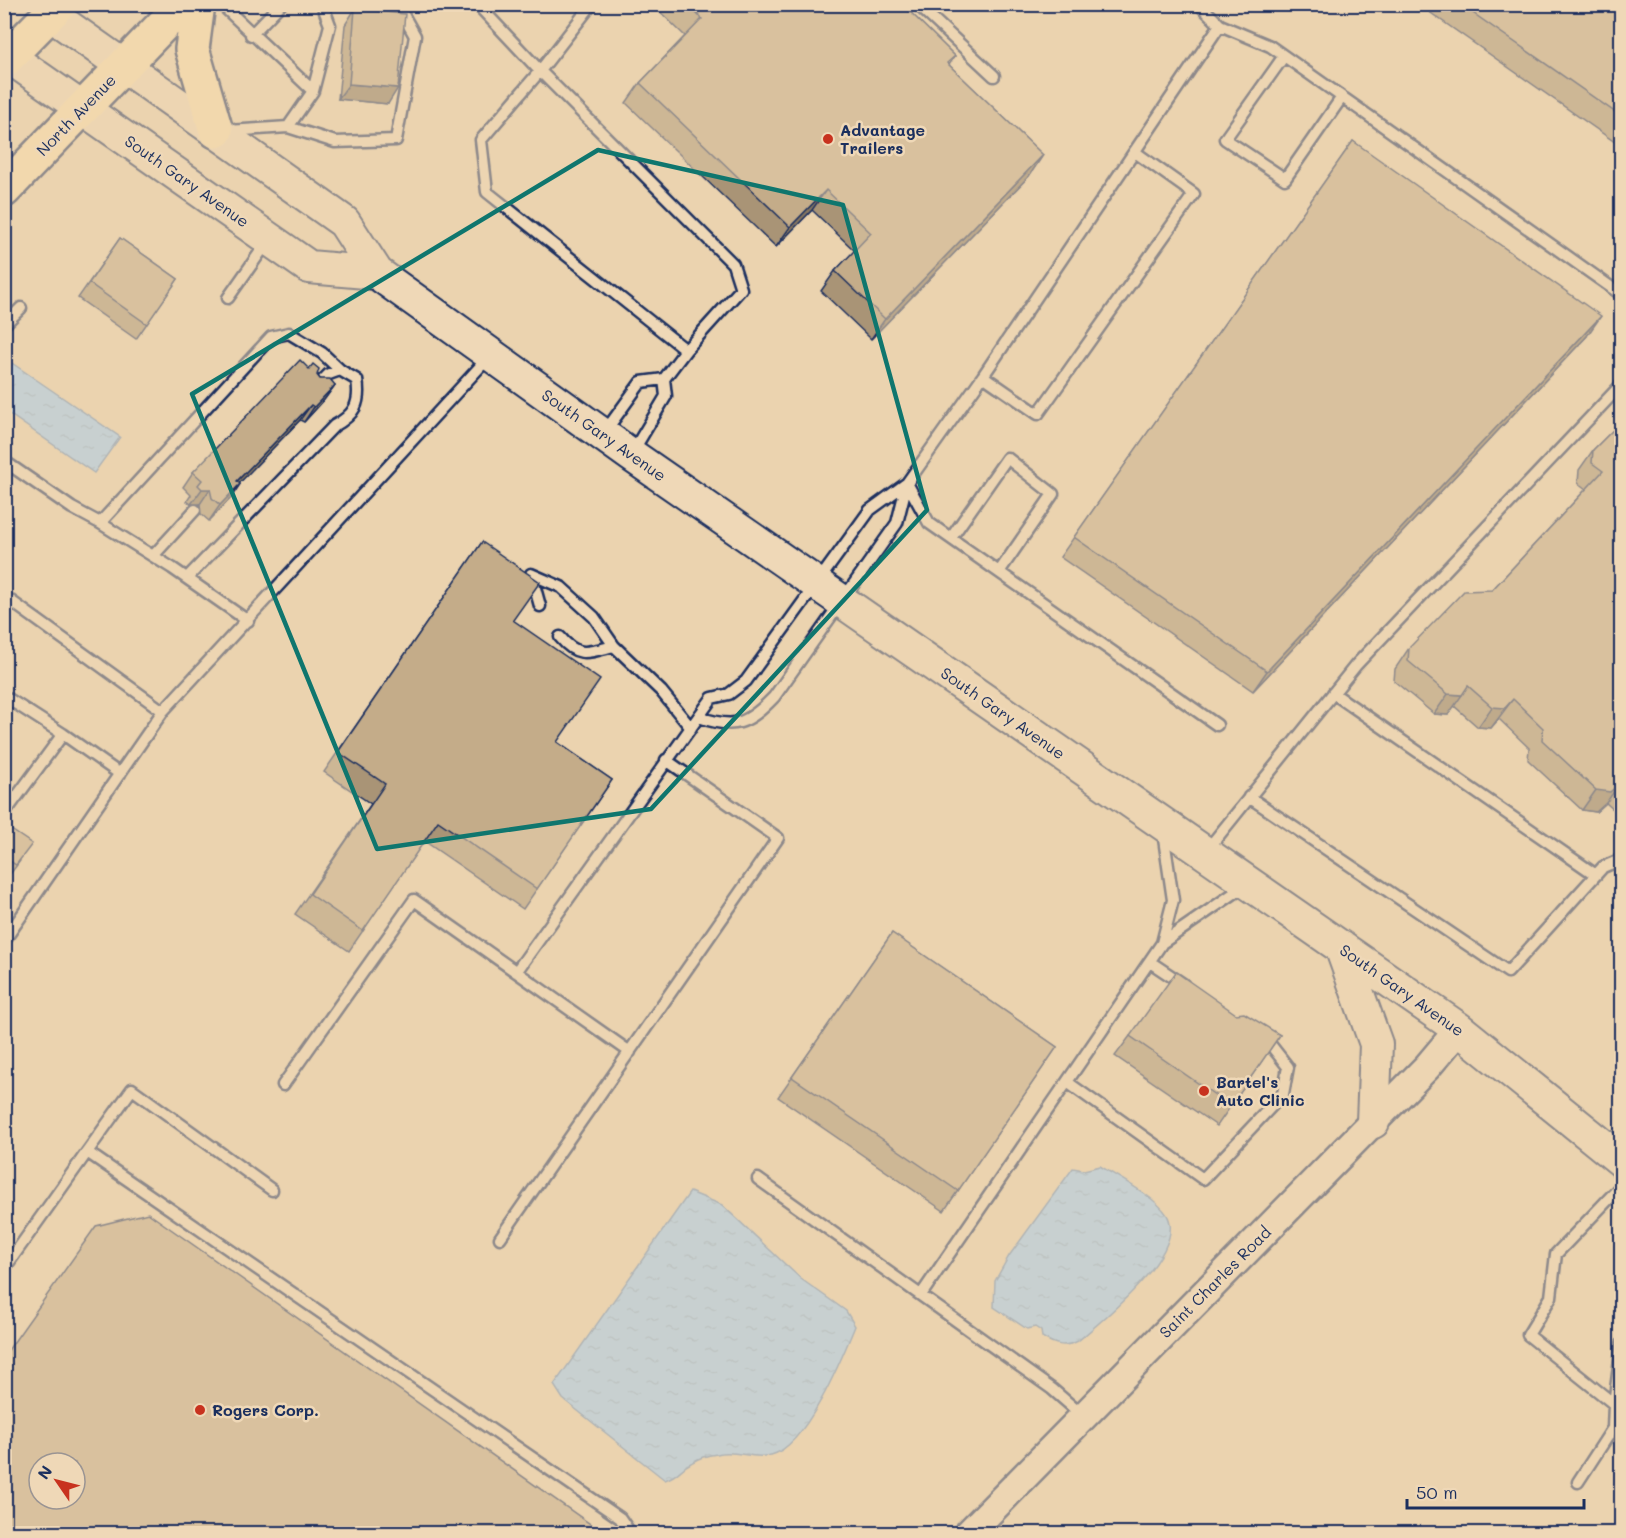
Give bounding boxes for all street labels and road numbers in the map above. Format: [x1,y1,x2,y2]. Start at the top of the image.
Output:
street label: North Avenue [31,69,120,160]
street label: South Gary Avenue [121,130,254,231]
street label: South Gary Avenue [538,384,671,485]
street label: South Gary Avenue [937,662,1070,763]
street label: South Gary Avenue [1336,939,1469,1040]
street label: Saint Charles Road [1154,1221,1275,1342]

